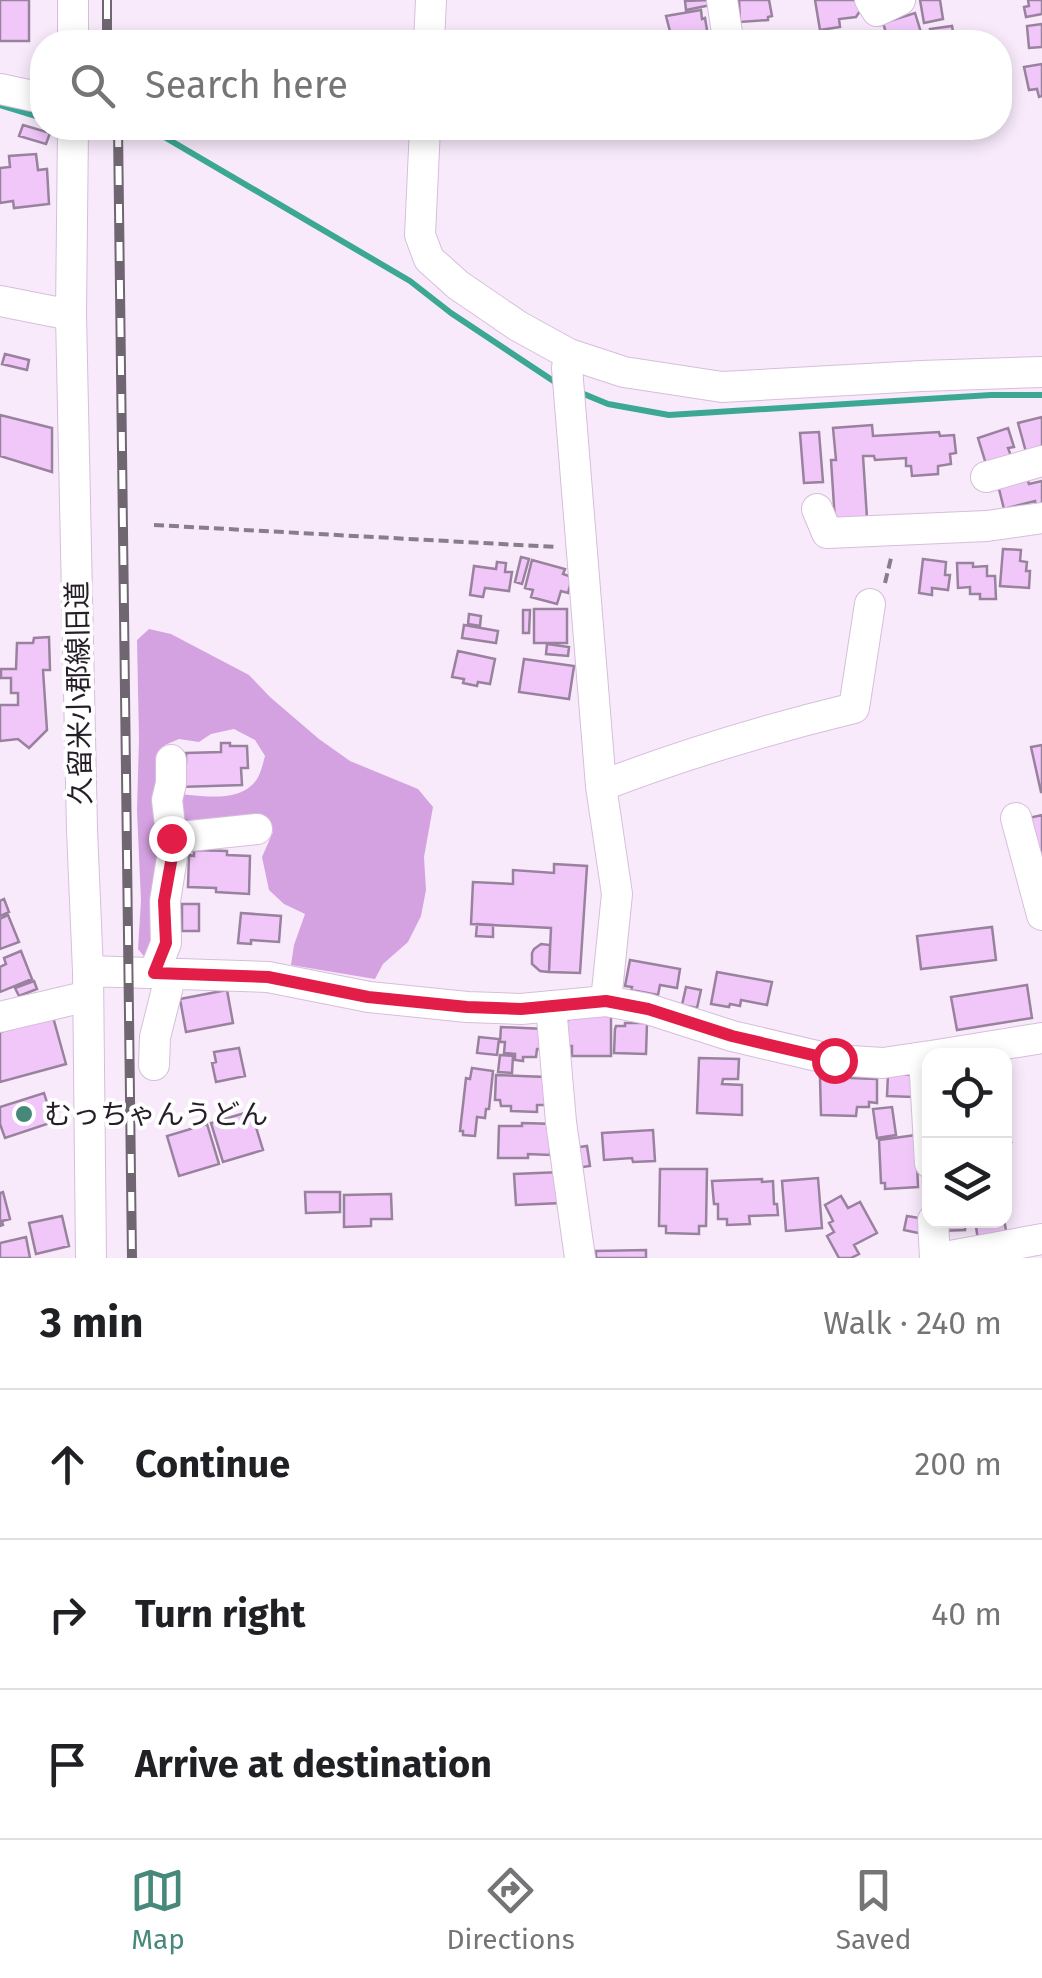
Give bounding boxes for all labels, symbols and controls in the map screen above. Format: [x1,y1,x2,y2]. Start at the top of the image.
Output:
search box [30,30,1012,140]
icon: search [65,58,120,113]
text: Search here [145,62,348,108]
street label: 久留米小郡線旧道 [61,581,97,805]
route end [149,816,195,862]
route start [812,1038,858,1084]
map controls [922,1048,1012,1228]
button: locate [922,1048,1012,1138]
place label: むっちゃんうどん [44,1098,268,1131]
marker: むっちゃんうどん [13,1103,35,1125]
button: layers [922,1138,1012,1228]
text: 3 min [40,1298,143,1348]
text: Walk · 240 m [823,1304,1002,1342]
icon: ahead [40,1437,95,1492]
text: Continue [135,1441,290,1487]
text: 200 m [915,1445,1002,1483]
icon: right [40,1587,95,1642]
text: Turn right [135,1591,305,1637]
text: 40 m [931,1595,1002,1633]
icon: arrive [40,1737,95,1792]
text: Arrive at destination [135,1741,492,1787]
tab: Map [130,1863,185,1956]
tab: Directions [446,1863,575,1956]
tab: Saved [836,1863,912,1956]

